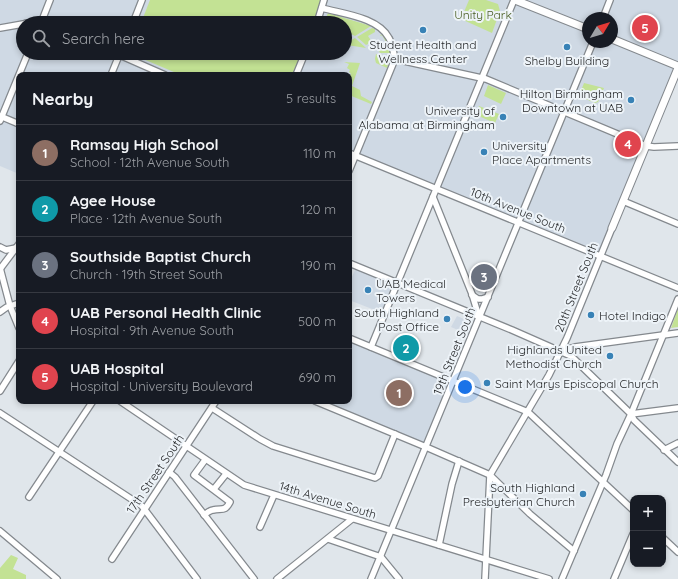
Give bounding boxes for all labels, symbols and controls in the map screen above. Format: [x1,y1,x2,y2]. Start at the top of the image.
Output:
park label: Unity Park [454,7,512,22]
north arrow [582,12,618,48]
pin: 5 [632,13,658,43]
search box [16,16,352,60]
marker: Student Health and Wellness Center [418,25,428,35]
icon: search [30,27,52,49]
text: Search here [62,29,145,48]
place label: Student Health and Wellness Center [369,37,477,66]
marker: Shelby Building [562,42,572,52]
place label: Shelby Building [525,53,609,68]
place label: Hilton Birmingham Downtown at UAB [520,86,623,115]
text: Nearby [32,88,93,109]
text: 5 results [286,90,336,106]
marker: Hilton Birmingham Downtown at UAB [626,95,636,105]
place label: University of Alabama at Birmingham [359,103,496,132]
marker: University of Alabama at Birmingham [498,112,508,122]
pin: 4 [615,129,641,159]
text: Ramsay High School [70,135,219,154]
place label: University Place Apartments [492,138,591,167]
text: 1 [42,145,48,161]
text: 110 m [303,145,336,161]
marker: University Place Apartments [479,147,489,157]
text: School · 12th Avenue South [70,154,229,170]
street label: 10th Avenue South [468,184,568,236]
text: Agee House [70,191,156,210]
text: 2 [41,201,49,217]
text: 120 m [301,201,336,217]
text: Place · 12th Avenue South [70,210,222,226]
street label: 20th Street South [551,240,601,334]
text: Southside Baptist Church [70,247,251,266]
text: 3 [42,257,48,273]
text: 190 m [301,257,336,273]
pin: 3 [471,262,497,292]
text: Church · 19th Street South [70,266,223,282]
place label: UAB Medical Towers [376,276,446,305]
marker: UAB Medical Towers [363,285,373,295]
text: UAB Personal Health Clinic [70,303,261,322]
place label: South Highland Post Office [354,305,439,334]
street label: 19th Street South [430,305,478,397]
place label: Hotel Indigo [599,308,666,323]
marker: Hotel Indigo [586,310,596,320]
text: 4 [41,313,49,329]
text: 500 m [298,313,336,329]
marker: South Highland Post Office [442,314,452,324]
text: Hospital · 9th Avenue South [70,322,234,338]
pin: 2 [393,333,419,363]
place label: Highlands United Methodist Church [505,342,602,371]
marker: Highlands United Methodist Church [605,351,615,361]
text: UAB Hospital [70,359,164,378]
text: 5 [41,369,49,385]
text: 690 m [299,369,336,385]
place label: Saint Marys Episcopal Church [495,376,658,391]
your location [455,377,475,397]
text: Hospital · University Boulevard [70,378,253,394]
pin: 1 [386,378,412,408]
marker: Saint Marys Episcopal Church [482,378,492,388]
street label: 17th Street South [123,431,187,517]
street label: 14th Avenue South [278,478,378,522]
place label: South Highland Presbyterian Church [463,480,575,509]
marker: South Highland Presbyterian Church [578,489,588,499]
map controls [630,495,666,567]
button: + [630,495,666,531]
button: − [630,531,666,567]

